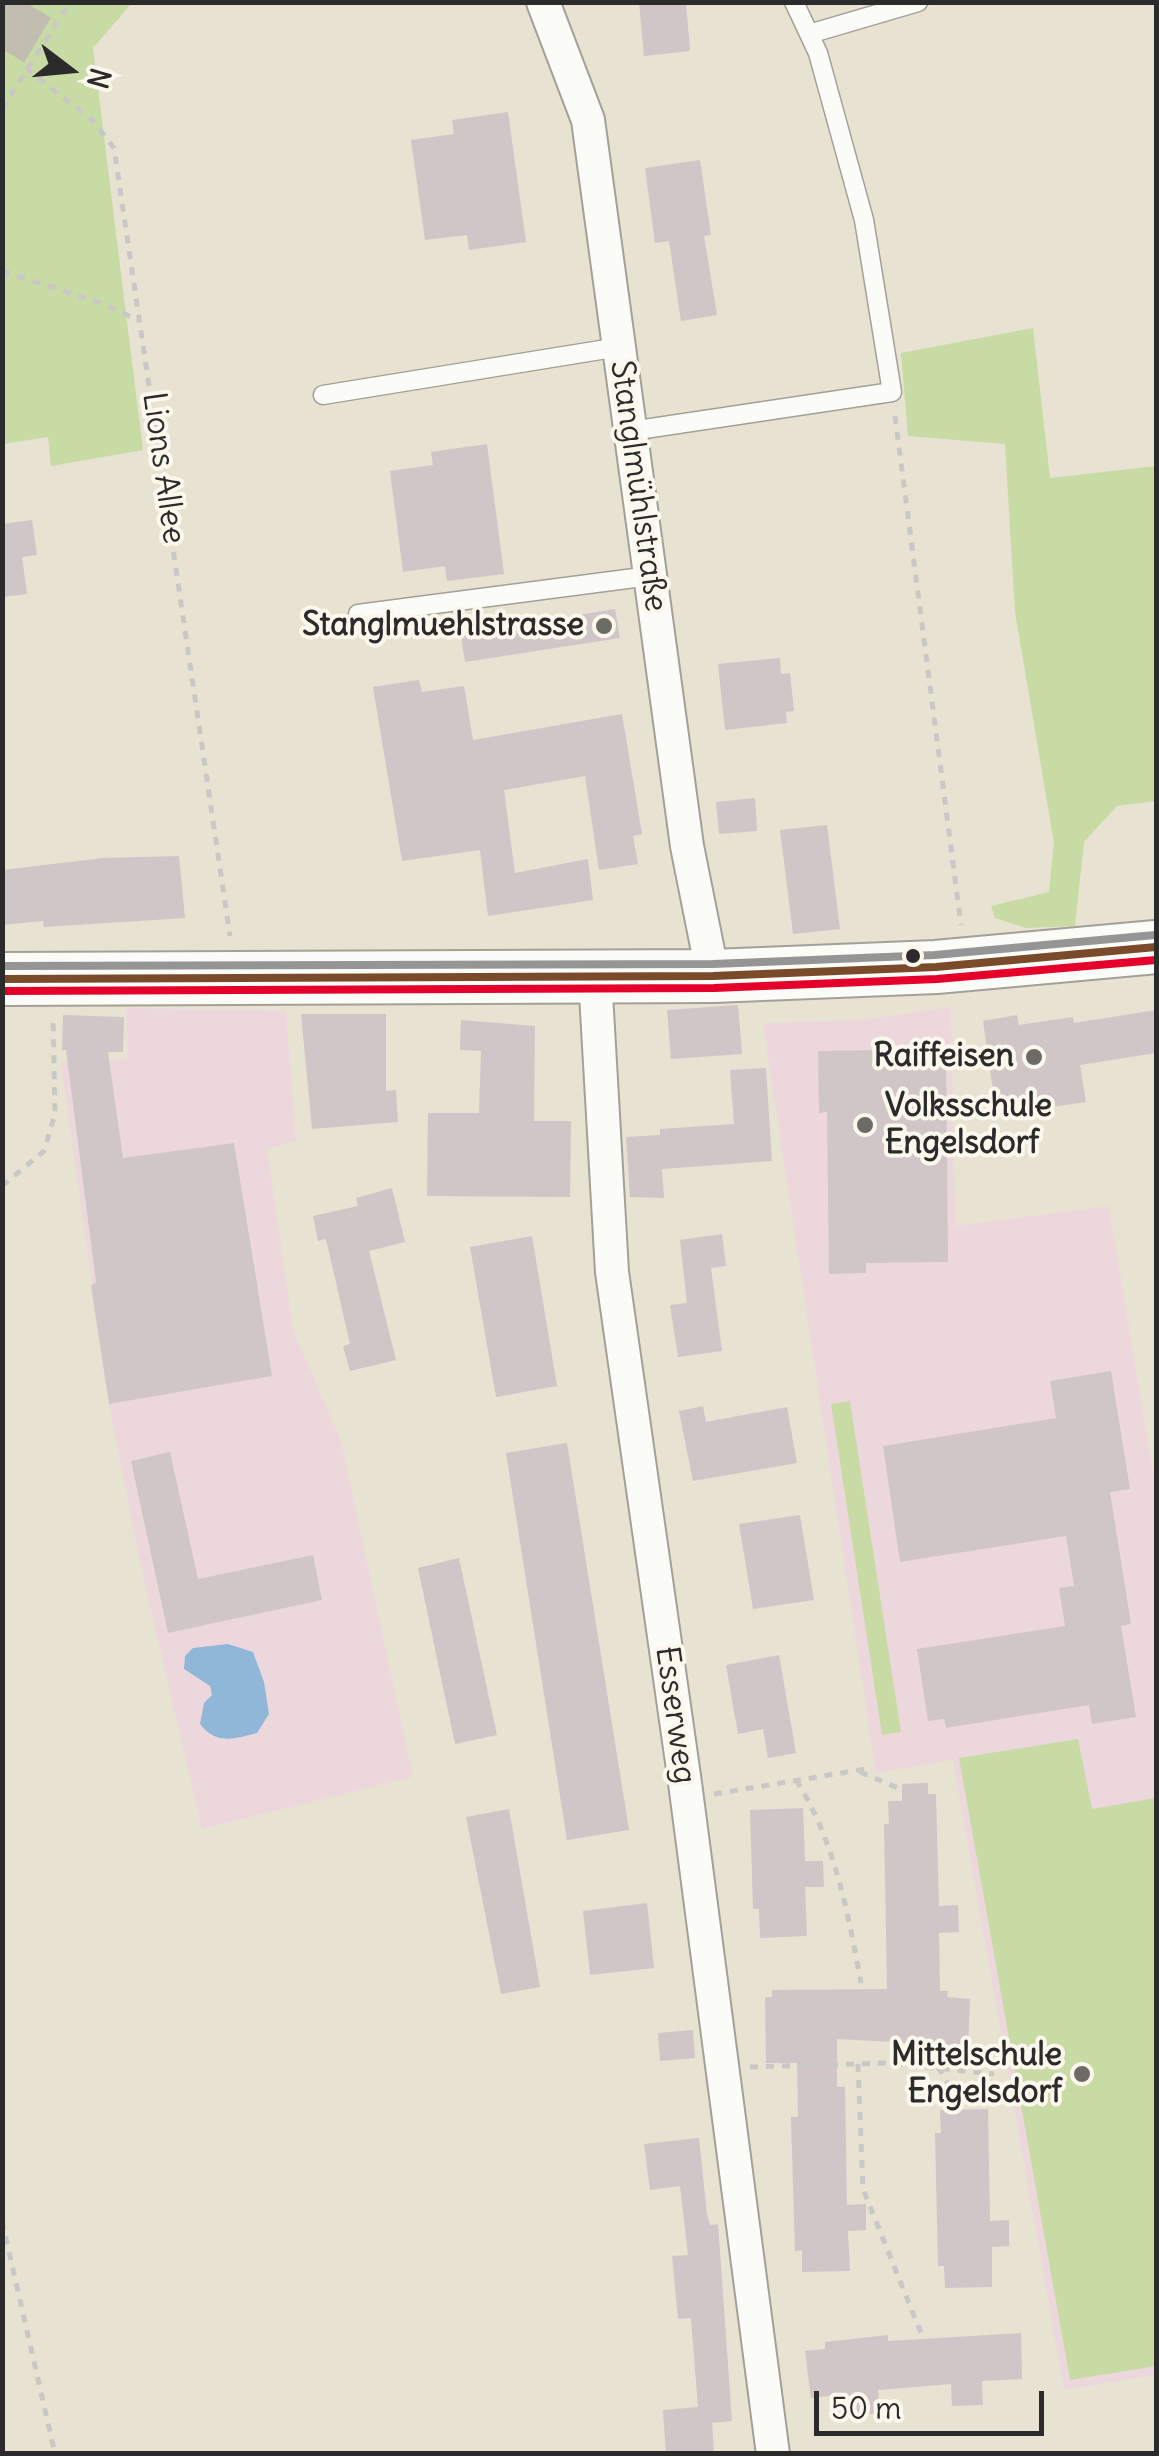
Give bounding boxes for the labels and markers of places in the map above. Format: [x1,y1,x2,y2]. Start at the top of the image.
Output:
place label: Stanglmuehlstrasse [302,607,584,645]
marker: Stanglmuehlstrasse [593,615,615,637]
unlabelled marker [903,946,923,966]
place label: Raiffeisen [873,1038,1014,1076]
marker: Raiffeisen [1023,1046,1045,1068]
place label: Volksschule Engelsdorf [885,1088,1052,1163]
marker: Volksschule Engelsdorf [854,1114,876,1136]
place label: Mittelschule Engelsdorf [891,2037,1062,2112]
marker: Mittelschule Engelsdorf [1071,2063,1093,2085]

